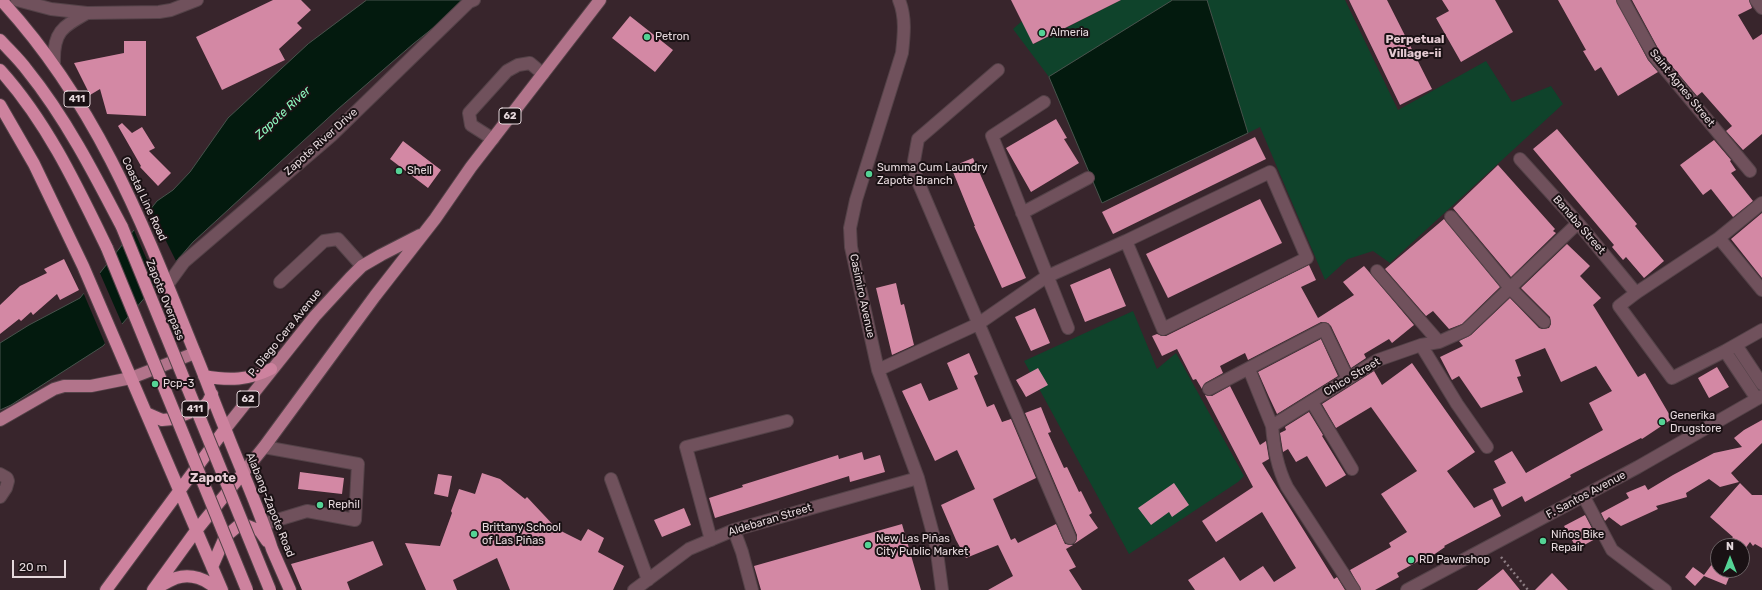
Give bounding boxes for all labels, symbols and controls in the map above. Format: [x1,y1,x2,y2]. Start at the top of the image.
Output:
place label: Almeria [1050,26,1089,40]
marker: Almeria [1037,28,1047,38]
place label: Petron [655,30,689,44]
marker: Petron [642,32,652,42]
district label: Perpetual Village-ii [1385,33,1445,61]
street label: Saint Agnes Street [1647,47,1717,129]
water label: Zapote River [252,84,314,142]
road number: 411 [64,91,90,107]
street label: Zapote River Drive [282,106,360,178]
road number: 62 [499,108,521,124]
street label: Coastal Line Road [119,155,169,243]
place label: Summa Cum Laundry Zapote Branch [877,161,988,187]
place label: Shell [407,164,432,178]
marker: Shell [394,166,404,176]
marker: Summa Cum Laundry Zapote Branch [864,169,874,179]
street label: Banaba Street [1550,193,1608,257]
street label: Casimiro Avenue [847,253,877,339]
street label: Zapote Overpass [143,258,187,342]
street label: P. Diego Cera Avenue [246,287,324,379]
street label: Chico Street [1321,355,1383,399]
place label: Pcp-3 [163,377,194,391]
marker: Pcp-3 [150,379,160,389]
road number: 62 [237,391,259,407]
road number: 411 [182,401,208,417]
place label: Generika Drugstore [1670,409,1721,435]
marker: Generika Drugstore [1657,417,1667,427]
street label: Alabang-Zapote Road [243,451,297,559]
street label: F. Santos Avenue [1544,468,1628,522]
district label: Zapote [190,470,236,486]
place label: Rephil [328,498,360,512]
marker: Rephil [315,500,325,510]
street label: Aldebaran Street [727,501,813,539]
place label: Brittany School of Las Piñas [482,521,561,547]
place label: Niños Bike Repair [1551,528,1604,554]
marker: Brittany School of Las Piñas [469,529,479,539]
place label: New Las Piñas City Public Market [876,532,968,558]
marker: Niños Bike Repair [1538,536,1548,546]
north arrow [1710,538,1750,578]
marker: New Las Piñas City Public Market [863,540,873,550]
text: N [1726,540,1734,553]
scale bar [14,552,68,578]
place label: RD Pawnshop [1419,553,1490,567]
marker: RD Pawnshop [1406,555,1416,565]
text: 20 m [19,560,47,574]

